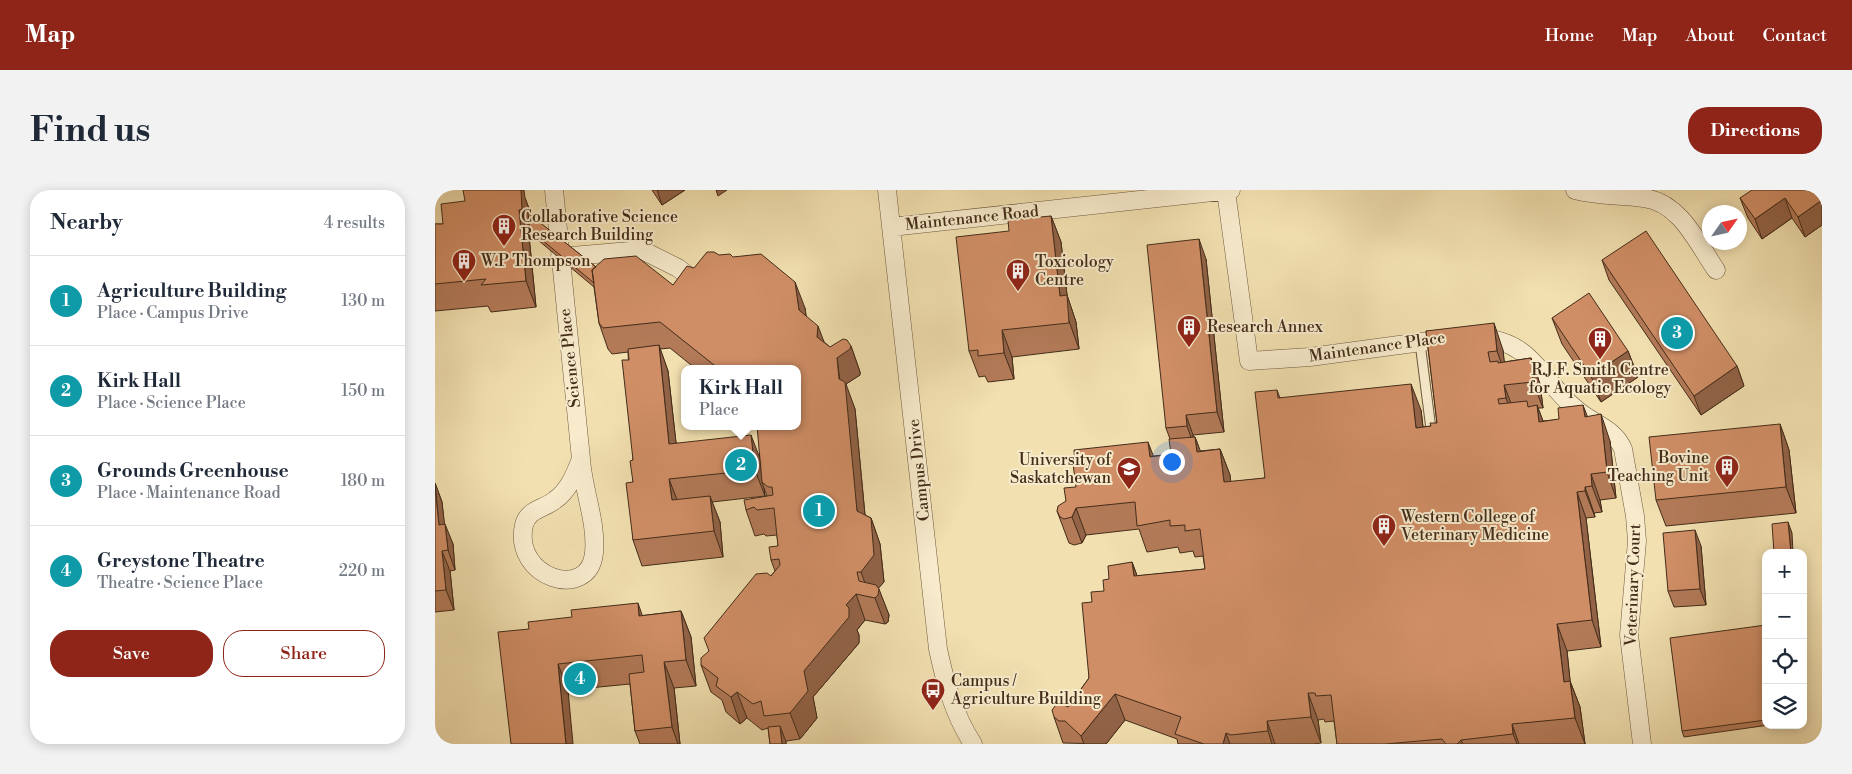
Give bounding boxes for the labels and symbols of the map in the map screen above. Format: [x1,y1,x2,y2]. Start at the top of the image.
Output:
street label: Maintenance Road [904,201,1040,235]
north arrow [1702,205,1747,250]
place label: Collaborative Science Research Building [521,207,678,245]
building icon: Collaborative Science Research Building [491,213,517,247]
building icon: W.P Thompson [451,248,477,282]
place label: W.P Thompson [480,251,591,271]
place label: Toxicology Centre [1035,252,1114,290]
building icon: Toxicology Centre [1005,258,1031,292]
street label: Science Place [555,307,585,409]
building icon: Research Annex [1176,314,1202,348]
pin: 3 [1661,314,1693,352]
place label: Research Annex [1207,317,1324,337]
building icon: R.J.F. Smith Centre for Aquatic Ecology [1587,326,1613,360]
street label: Maintenance Place [1308,328,1446,366]
place label: R.J.F. Smith Centre for Aquatic Ecology [1529,360,1672,398]
street label: Campus Drive [904,418,934,522]
pin: 2 [725,446,757,484]
place label: Bovine Teaching Unit [1607,448,1709,486]
your location [1159,449,1185,475]
place label: University of Saskatchewan [1010,450,1112,488]
building icon: Bovine Teaching Unit [1714,454,1740,488]
school or university icon: University of Saskatchewan [1116,456,1142,490]
pin: 1 [803,492,835,530]
place label: Western College of Veterinary Medicine [1400,507,1549,545]
building icon: Western College of Veterinary Medicine [1371,513,1397,547]
street label: Veterinary Court [1621,523,1645,648]
pin: 4 [564,660,596,698]
place label: Campus / Agriculture Building [950,671,1102,709]
bus stop icon: Campus / Agriculture Building [920,677,946,711]

